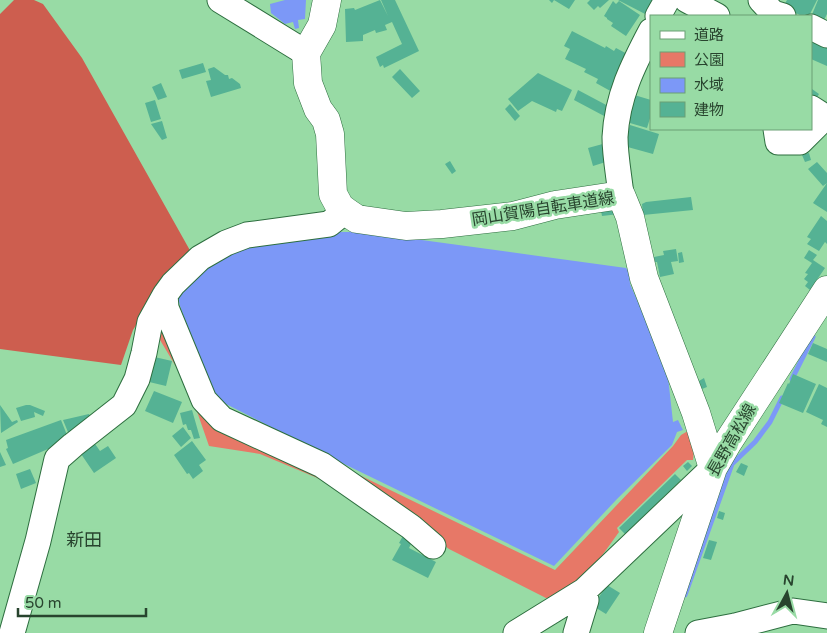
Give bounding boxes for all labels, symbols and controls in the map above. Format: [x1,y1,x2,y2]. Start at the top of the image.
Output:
legend [650,15,812,130]
text: 道路 [694,26,724,44]
text: 公園 [694,51,724,69]
text: 水域 [694,76,724,94]
text: 建物 [694,101,724,119]
street label: 岡山賀陽自転車道線 [470,188,616,230]
street label: 長野高松線 [703,400,761,480]
district label: 新田 [66,529,102,551]
north arrow [762,568,812,618]
text: N [782,571,795,590]
scale bar [18,586,145,618]
text: 50 m [25,594,62,612]

